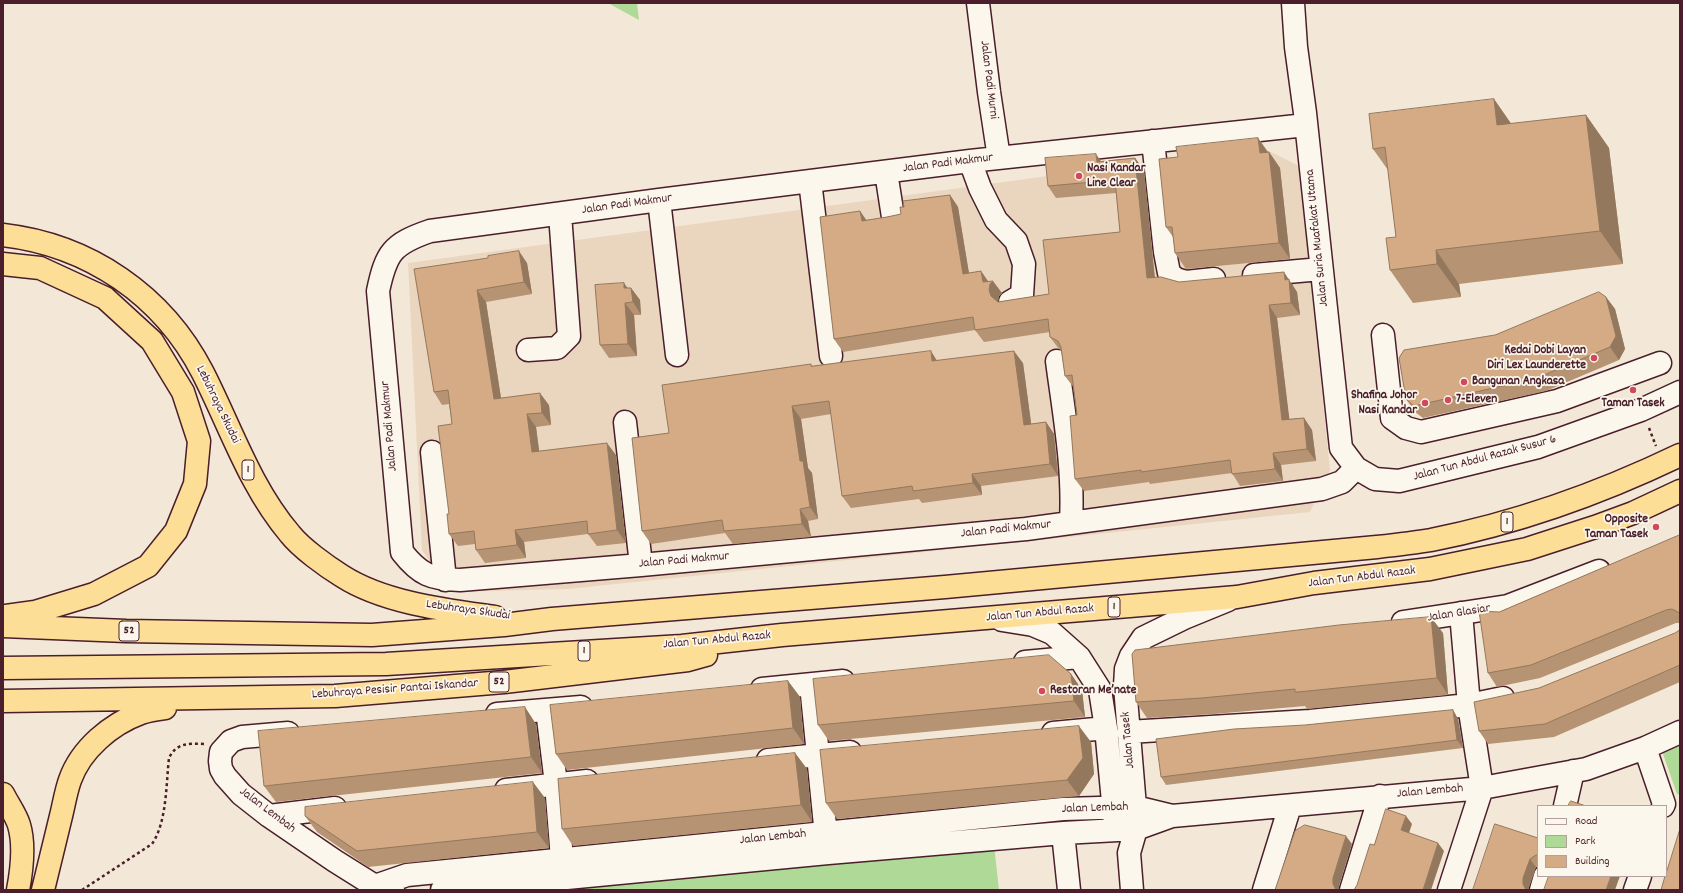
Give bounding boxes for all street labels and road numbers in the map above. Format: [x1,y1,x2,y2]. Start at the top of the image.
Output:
street label: Jalan Padi Murni [975,40,1001,120]
street label: Jalan Padi Makmur [902,151,994,177]
street label: Jalan Suria Muafakat Utama [1303,169,1333,307]
street label: Jalan Padi Makmur [581,191,673,219]
street label: Lebuhraya Skudai [191,364,243,446]
street label: Jalan Padi Makmur [378,380,402,472]
street label: Jalan Tun Abdul Razak Susur 6 [1412,432,1558,486]
road number: 1 [242,460,254,480]
road number: 1 [1501,512,1513,532]
street label: Jalan Padi Makmur [960,517,1052,543]
street label: Jalan Padi Makmur [638,549,730,573]
street label: Jalan Tun Abdul Razak [1307,564,1417,592]
street label: Lebuhraya Skudai [425,597,511,625]
road number: 1 [1108,597,1120,617]
street label: Jalan Glasiar [1426,601,1492,627]
street label: Jalan Tun Abdul Razak [985,602,1095,626]
road number: 52 [119,621,139,641]
street label: Jalan Tun Abdul Razak [662,629,772,653]
road number: 1 [578,641,590,661]
road number: 52 [489,672,509,692]
street label: Lebuhraya Pesisir Pantai Iskandar [311,676,479,704]
street label: Jalan Tasek [1119,711,1139,769]
street label: Jalan Lembah [1396,781,1464,803]
street label: Jalan Lembah [236,785,298,837]
street label: Jalan Lembah [1061,800,1129,818]
street label: Jalan Lembah [739,827,807,849]

